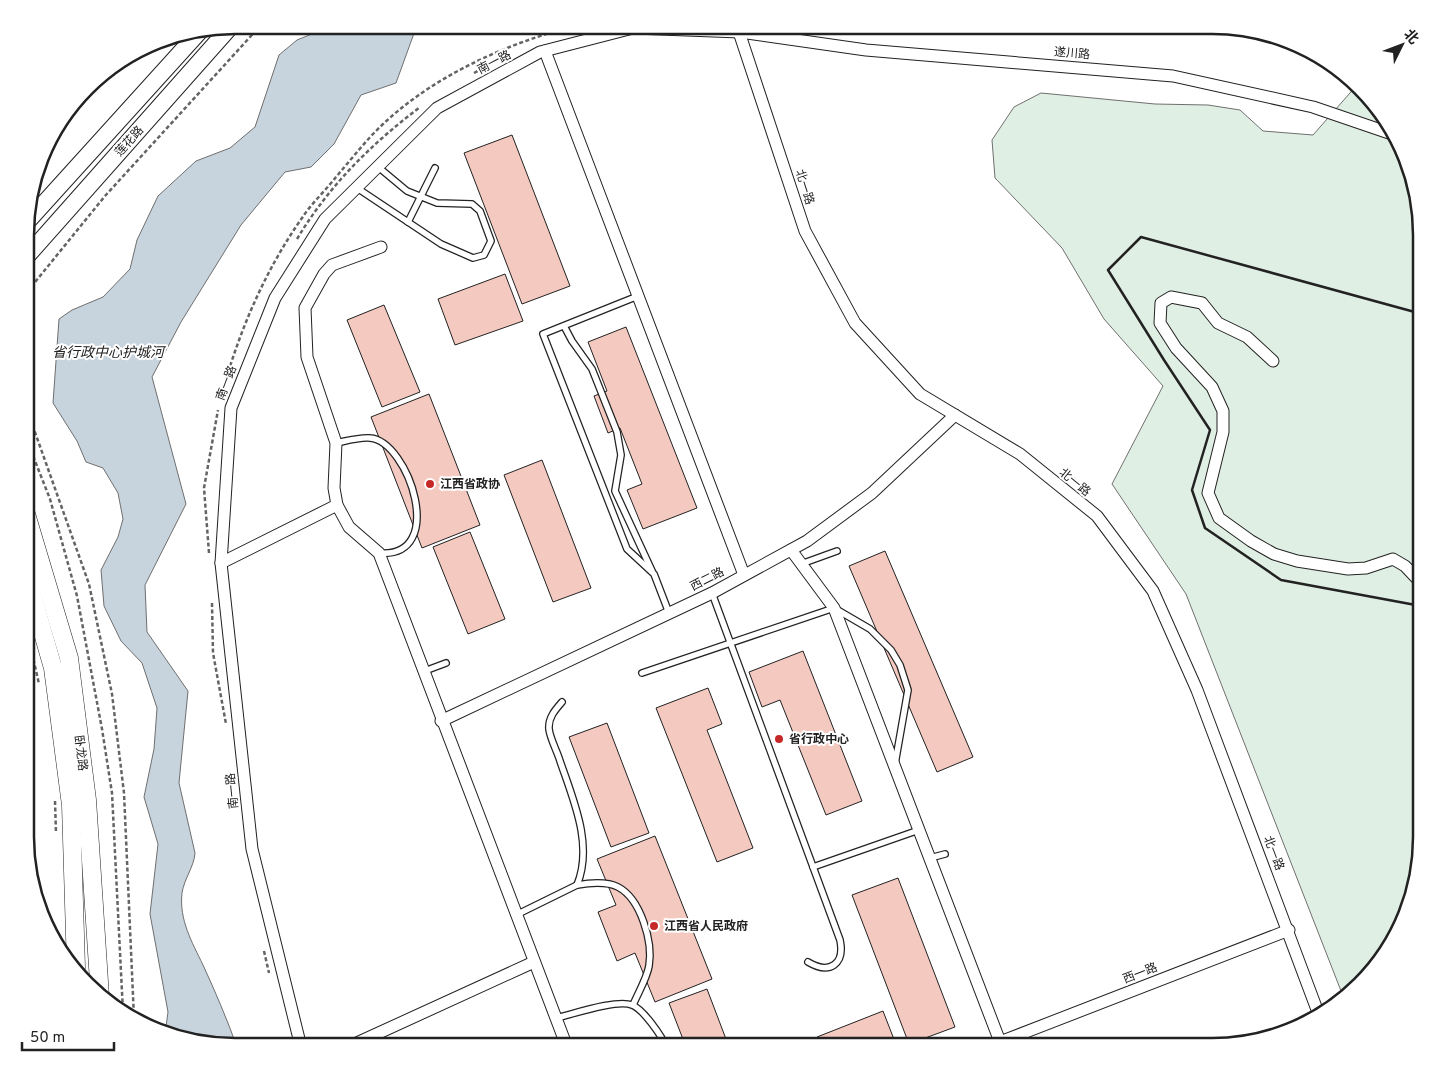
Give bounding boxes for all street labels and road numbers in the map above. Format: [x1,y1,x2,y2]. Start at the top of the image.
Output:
street label: 遂川路 [1053,44,1091,64]
street label: 南一路 [475,47,514,78]
street label: 莲花路 [112,123,148,160]
street label: 北一路 [791,168,817,207]
street label: 南一路 [213,364,241,403]
street label: 北一路 [1055,465,1093,500]
street label: 西二路 [688,565,727,595]
street label: 卧龙路 [70,734,90,772]
street label: 南一路 [223,772,243,810]
street label: 北一路 [1259,834,1287,873]
street label: 西一路 [1121,960,1160,988]

